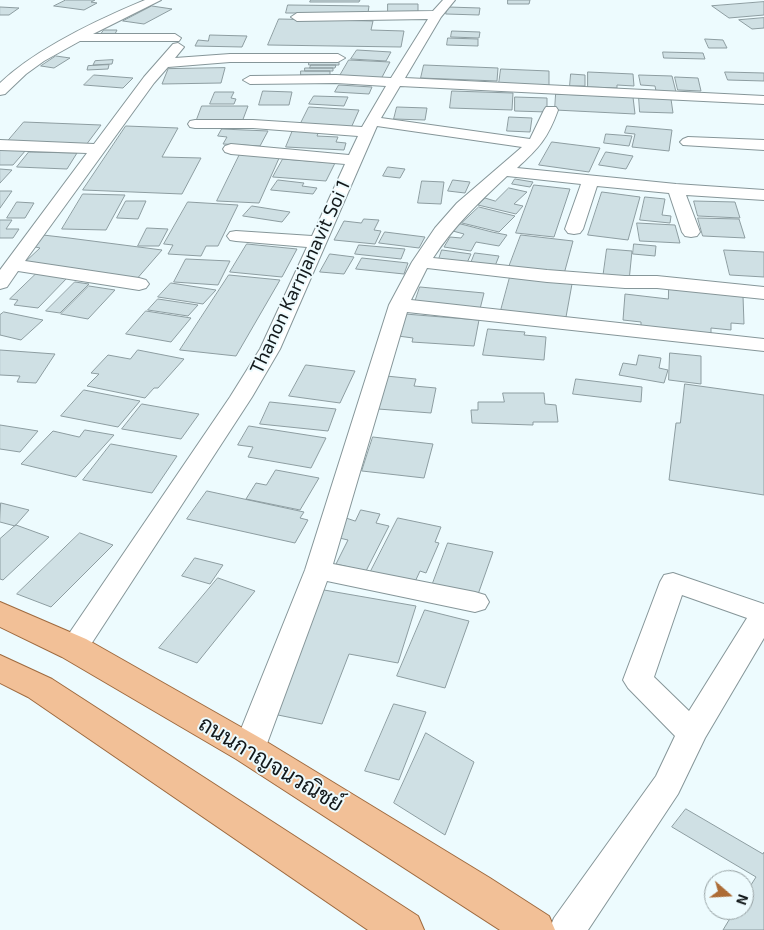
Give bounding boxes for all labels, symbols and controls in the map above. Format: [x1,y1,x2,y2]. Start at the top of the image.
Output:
street label: Thanon Karnjanavit Soi 1 [245,177,355,377]
street label: ถนนกาญจนวณิชย์ [194,710,348,818]
north arrow [704,870,754,920]
text: N [733,892,752,907]

